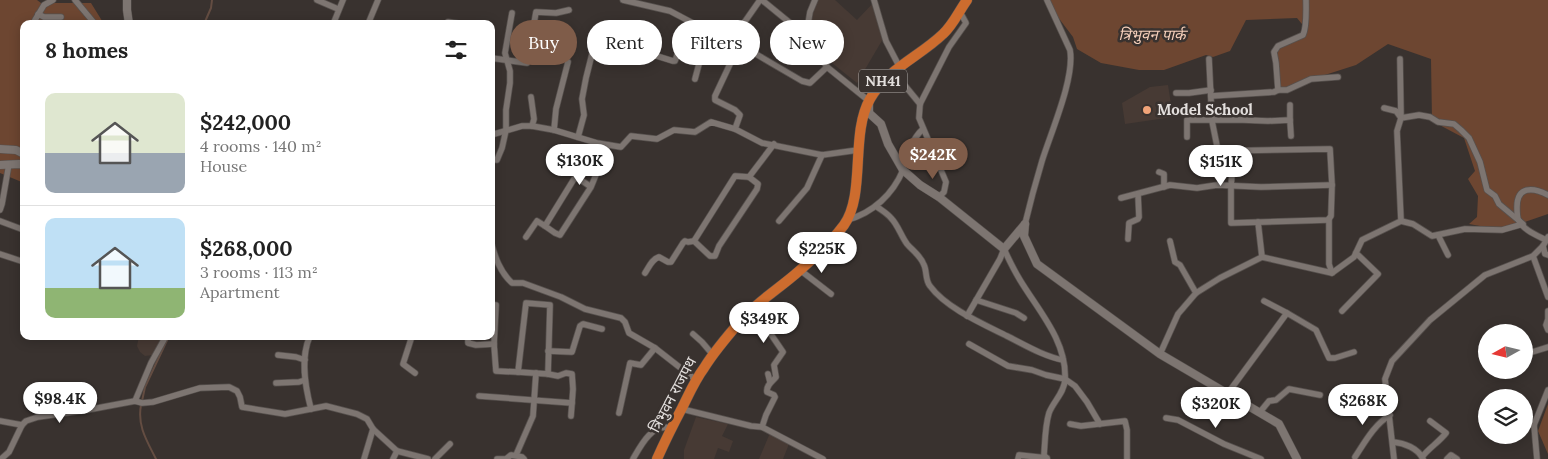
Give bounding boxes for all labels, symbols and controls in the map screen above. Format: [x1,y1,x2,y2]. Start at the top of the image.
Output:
chip: Buy [510,20,577,65]
chip: Rent [587,20,662,65]
chip: Filters [672,20,760,65]
chip: New [770,20,844,65]
park label: त्रिभुवन पार्क [1118,25,1189,45]
icon: filters [442,36,470,64]
text: 8 homes [45,37,128,64]
road number: NH41 [859,70,907,92]
place label: Model School [1157,100,1253,119]
marker: Model School [1141,104,1153,116]
text: $242,000 [200,109,291,136]
icon: home [85,113,145,173]
text: 4 rooms · 140 m² [200,136,322,156]
pin: $242K [898,138,968,180]
pin: $130K [545,144,615,186]
text: $242K [910,144,956,164]
pin: $151K [1186,144,1256,187]
text: $130K [557,150,603,170]
text: $151K [1200,151,1242,171]
text: House [200,156,247,176]
pin: $225K [787,232,857,274]
text: $268,000 [200,235,293,262]
icon: home [85,238,145,298]
text: $225K [799,238,845,258]
text: 3 rooms · 113 m² [200,262,318,282]
text: Apartment [200,282,280,302]
pin: $349K [729,302,799,344]
text: $349K [740,308,788,328]
north arrow [1478,324,1532,379]
map controls [1478,324,1533,444]
street label: त्रिभुवन राजपथ [645,353,701,436]
pin: $98.4K [19,382,101,424]
pin: $268K [1328,384,1398,426]
pin: $320K [1181,386,1251,429]
text: $98.4K [34,388,86,408]
button: layers [1478,389,1533,444]
text: $268K [1339,390,1387,410]
text: $320K [1192,393,1240,413]

